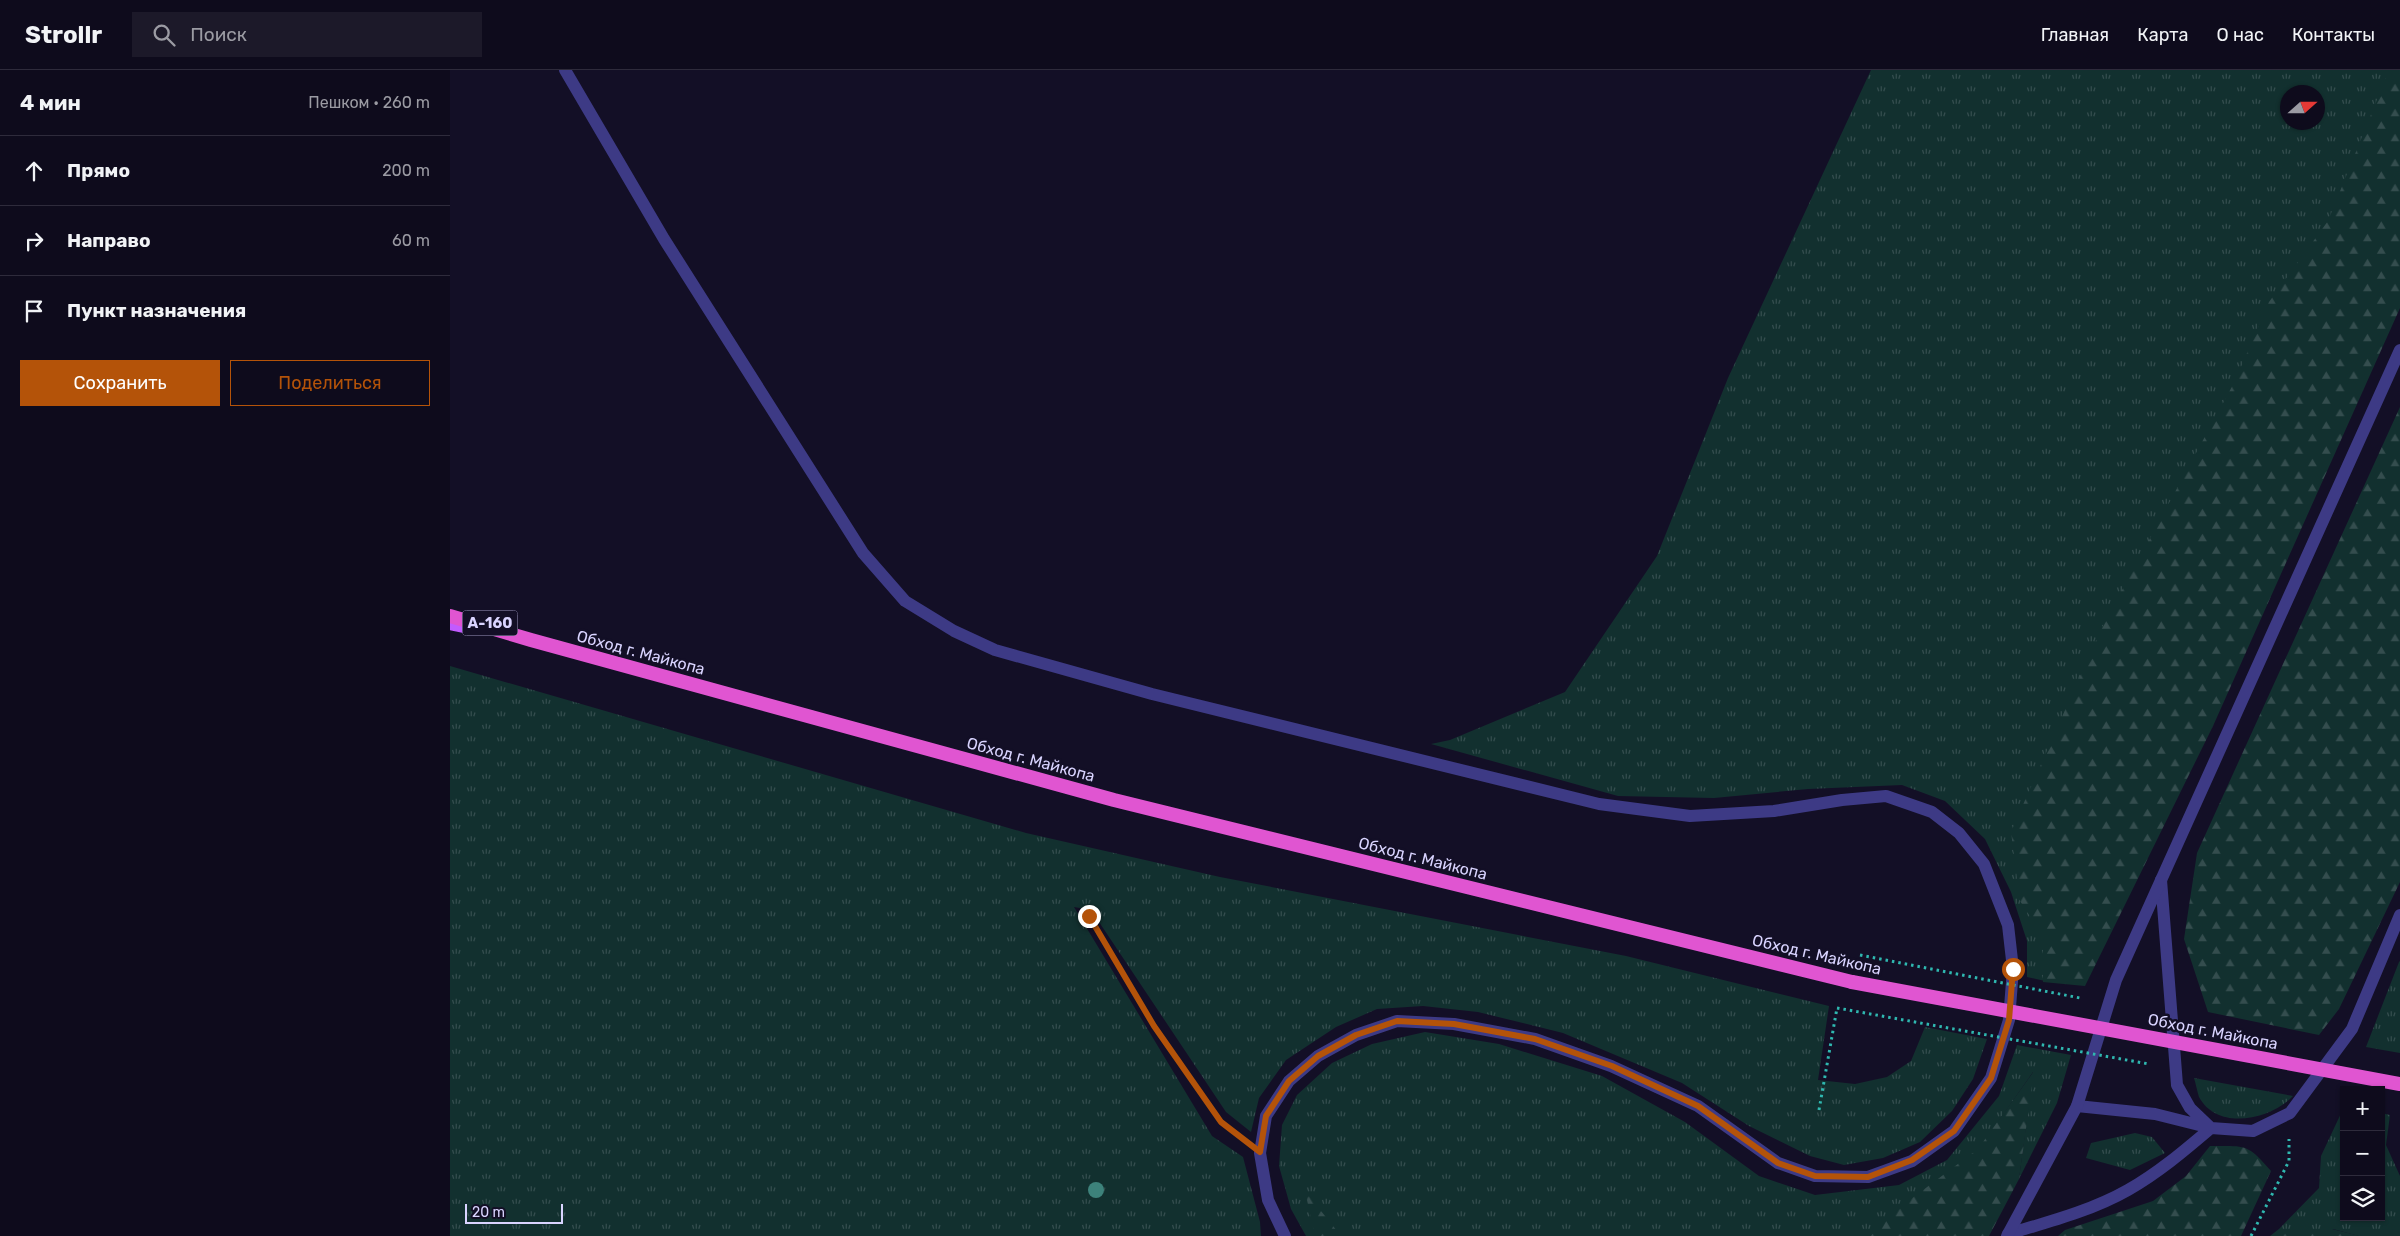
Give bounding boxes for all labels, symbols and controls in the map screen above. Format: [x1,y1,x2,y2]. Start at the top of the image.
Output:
search box [132,12,482,57]
text: Strollr [25,21,102,49]
icon: search [150,21,178,49]
text: Поиск [190,23,247,46]
text: Главная [2041,24,2109,46]
text: Карта [2137,24,2189,46]
text: О нас [2217,24,2264,46]
text: Контакты [2292,24,2375,46]
north arrow [2280,85,2325,130]
text: 4 мин [20,90,81,115]
text: Пешком · 260 m [308,93,430,112]
icon: ahead [20,157,48,185]
text: Прямо [67,159,130,182]
text: 200 m [382,161,430,180]
icon: right [20,227,48,255]
text: Направо [67,229,151,252]
text: 60 m [392,231,430,250]
icon: arrive [20,297,48,325]
text: Пункт назначения [67,299,246,322]
button: Сохранить [20,360,220,406]
button: Поделиться [230,360,430,406]
road number: А-160 [462,610,518,636]
street label: Обход г. Майкопа [575,626,707,679]
street label: Обход г. Майкопа [965,733,1097,786]
street label: Обход г. Майкопа [1357,833,1489,884]
route end [1078,905,1101,928]
street label: Обход г. Майкопа [1750,930,1883,979]
route start [2002,958,2025,981]
street label: Обход г. Майкопа [2146,1010,2279,1053]
map controls [2340,1086,2385,1221]
button: + [2340,1086,2385,1131]
button: − [2340,1131,2385,1176]
button: layers [2340,1176,2385,1221]
scale bar [465,1201,562,1224]
text: 20 m [472,1204,505,1221]

